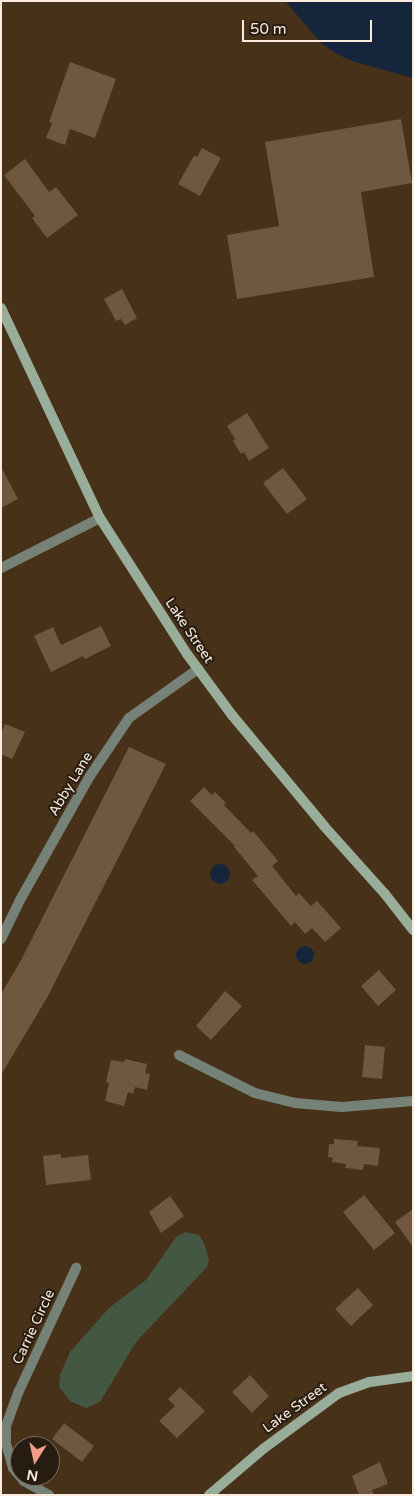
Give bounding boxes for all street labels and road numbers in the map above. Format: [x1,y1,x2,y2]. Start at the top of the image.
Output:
street label: Lake Street [161,595,217,667]
street label: Abby Lane [45,749,97,819]
street label: Carrie Circle [9,1287,59,1367]
street label: Lake Street [260,1379,330,1437]

